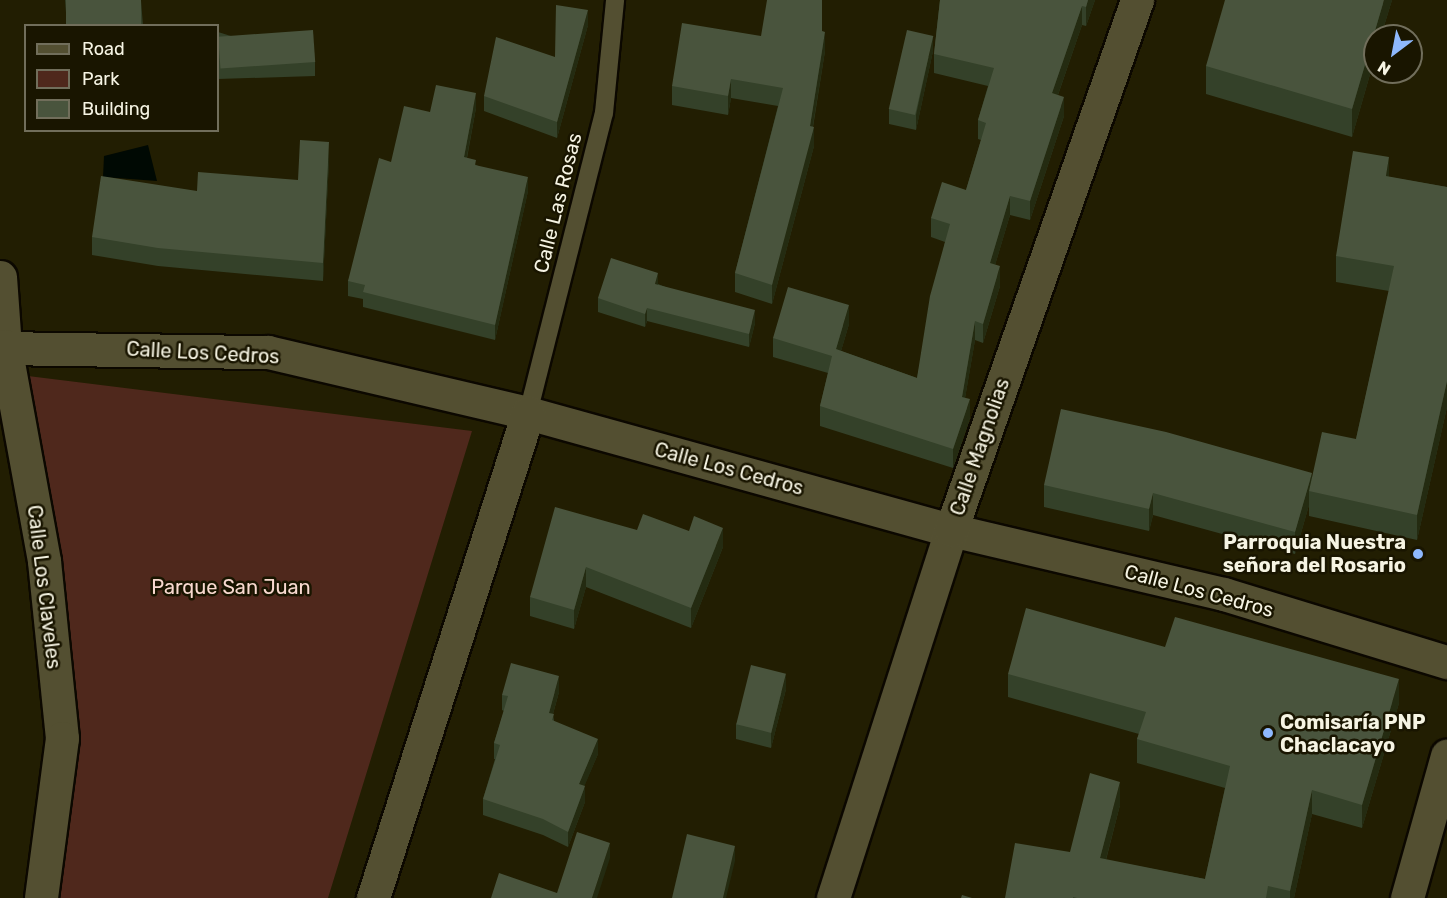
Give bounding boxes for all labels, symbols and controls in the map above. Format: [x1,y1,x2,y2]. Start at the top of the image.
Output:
legend [24,24,219,132]
north arrow [1363,24,1423,84]
text: Road [82,38,125,60]
text: N [1374,57,1394,79]
text: Park [82,68,119,90]
text: Building [82,98,150,120]
street label: Calle Las Rosas [529,130,587,276]
street label: Calle Los Cedros [126,337,280,369]
street label: Calle Magnolias [945,375,1015,519]
street label: Calle Los Cedros [652,438,806,500]
street label: Calle Los Claveles [22,504,66,670]
place label: Parroquia Nuestra señora del Rosario [1223,530,1406,577]
marker: Parroquia Nuestra señora del Rosario [1411,547,1425,561]
street label: Calle Los Cedros [1122,560,1276,622]
park label: Parque San Juan [151,575,311,599]
place label: Comisaría PNP Chaclacayo [1280,710,1425,757]
marker: Comisaría PNP Chaclacayo [1261,726,1275,740]

